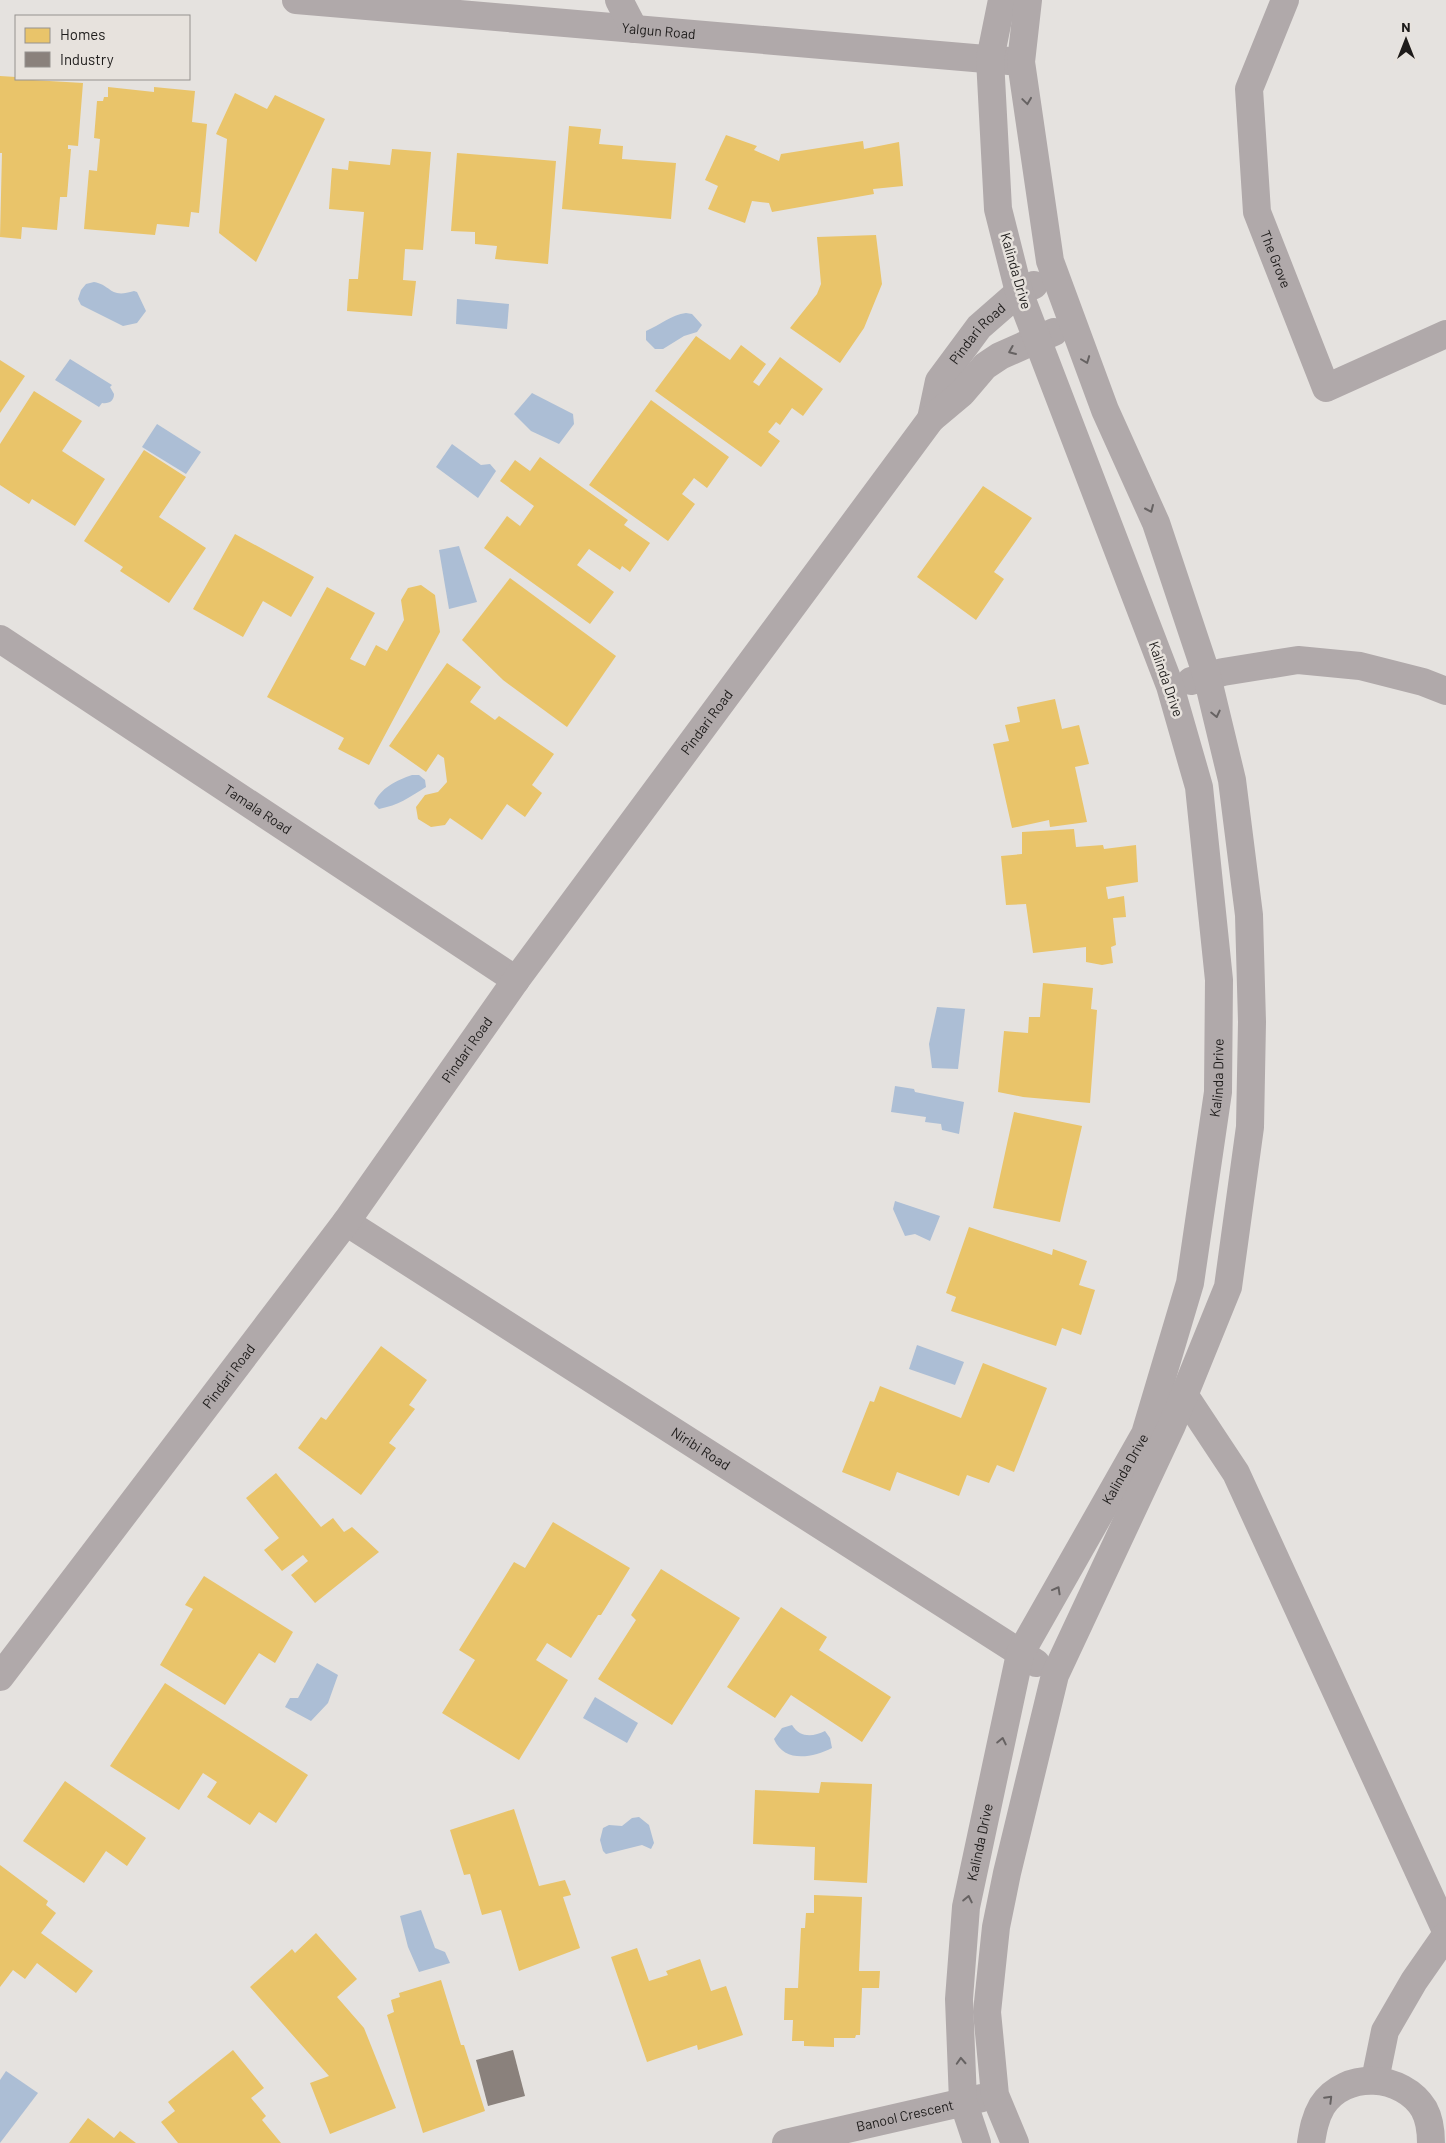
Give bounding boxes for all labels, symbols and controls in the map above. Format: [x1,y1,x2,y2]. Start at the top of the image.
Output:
legend [15,15,190,80]
north arrow [1381,15,1431,65]
text: N [1401,18,1411,35]
street label: Yalgun Road [621,19,696,42]
text: Homes [60,25,105,43]
text: Industry [60,50,114,68]
one-way arrow [1021,97,1032,105]
street label: The Grove [1257,228,1295,290]
street label: Kalinda Drive [997,231,1036,311]
street label: Pindari Road [945,299,1009,367]
one-way arrow [1008,344,1017,355]
one-way arrow [1080,355,1090,364]
one-way arrow [1143,504,1154,513]
street label: Kalinda Drive [1146,639,1187,719]
street label: Pindari Road [677,686,736,758]
one-way arrow [1210,709,1221,718]
street label: Tamala Road [221,780,295,837]
street label: Pindari Road [438,1013,496,1086]
street label: Kalinda Drive [1205,1038,1226,1118]
street label: Pindari Road [198,1340,258,1411]
street label: Niribi Road [668,1423,734,1473]
street label: Kalinda Drive [1098,1430,1151,1507]
one-way arrow [1050,1586,1060,1595]
one-way arrow [996,1736,1006,1745]
street label: Kalinda Drive [963,1802,996,1882]
one-way arrow [962,1895,972,1904]
one-way arrow [956,2057,967,2065]
street label: Banool Crescent [854,2096,955,2135]
one-way arrow [1323,2096,1332,2105]

